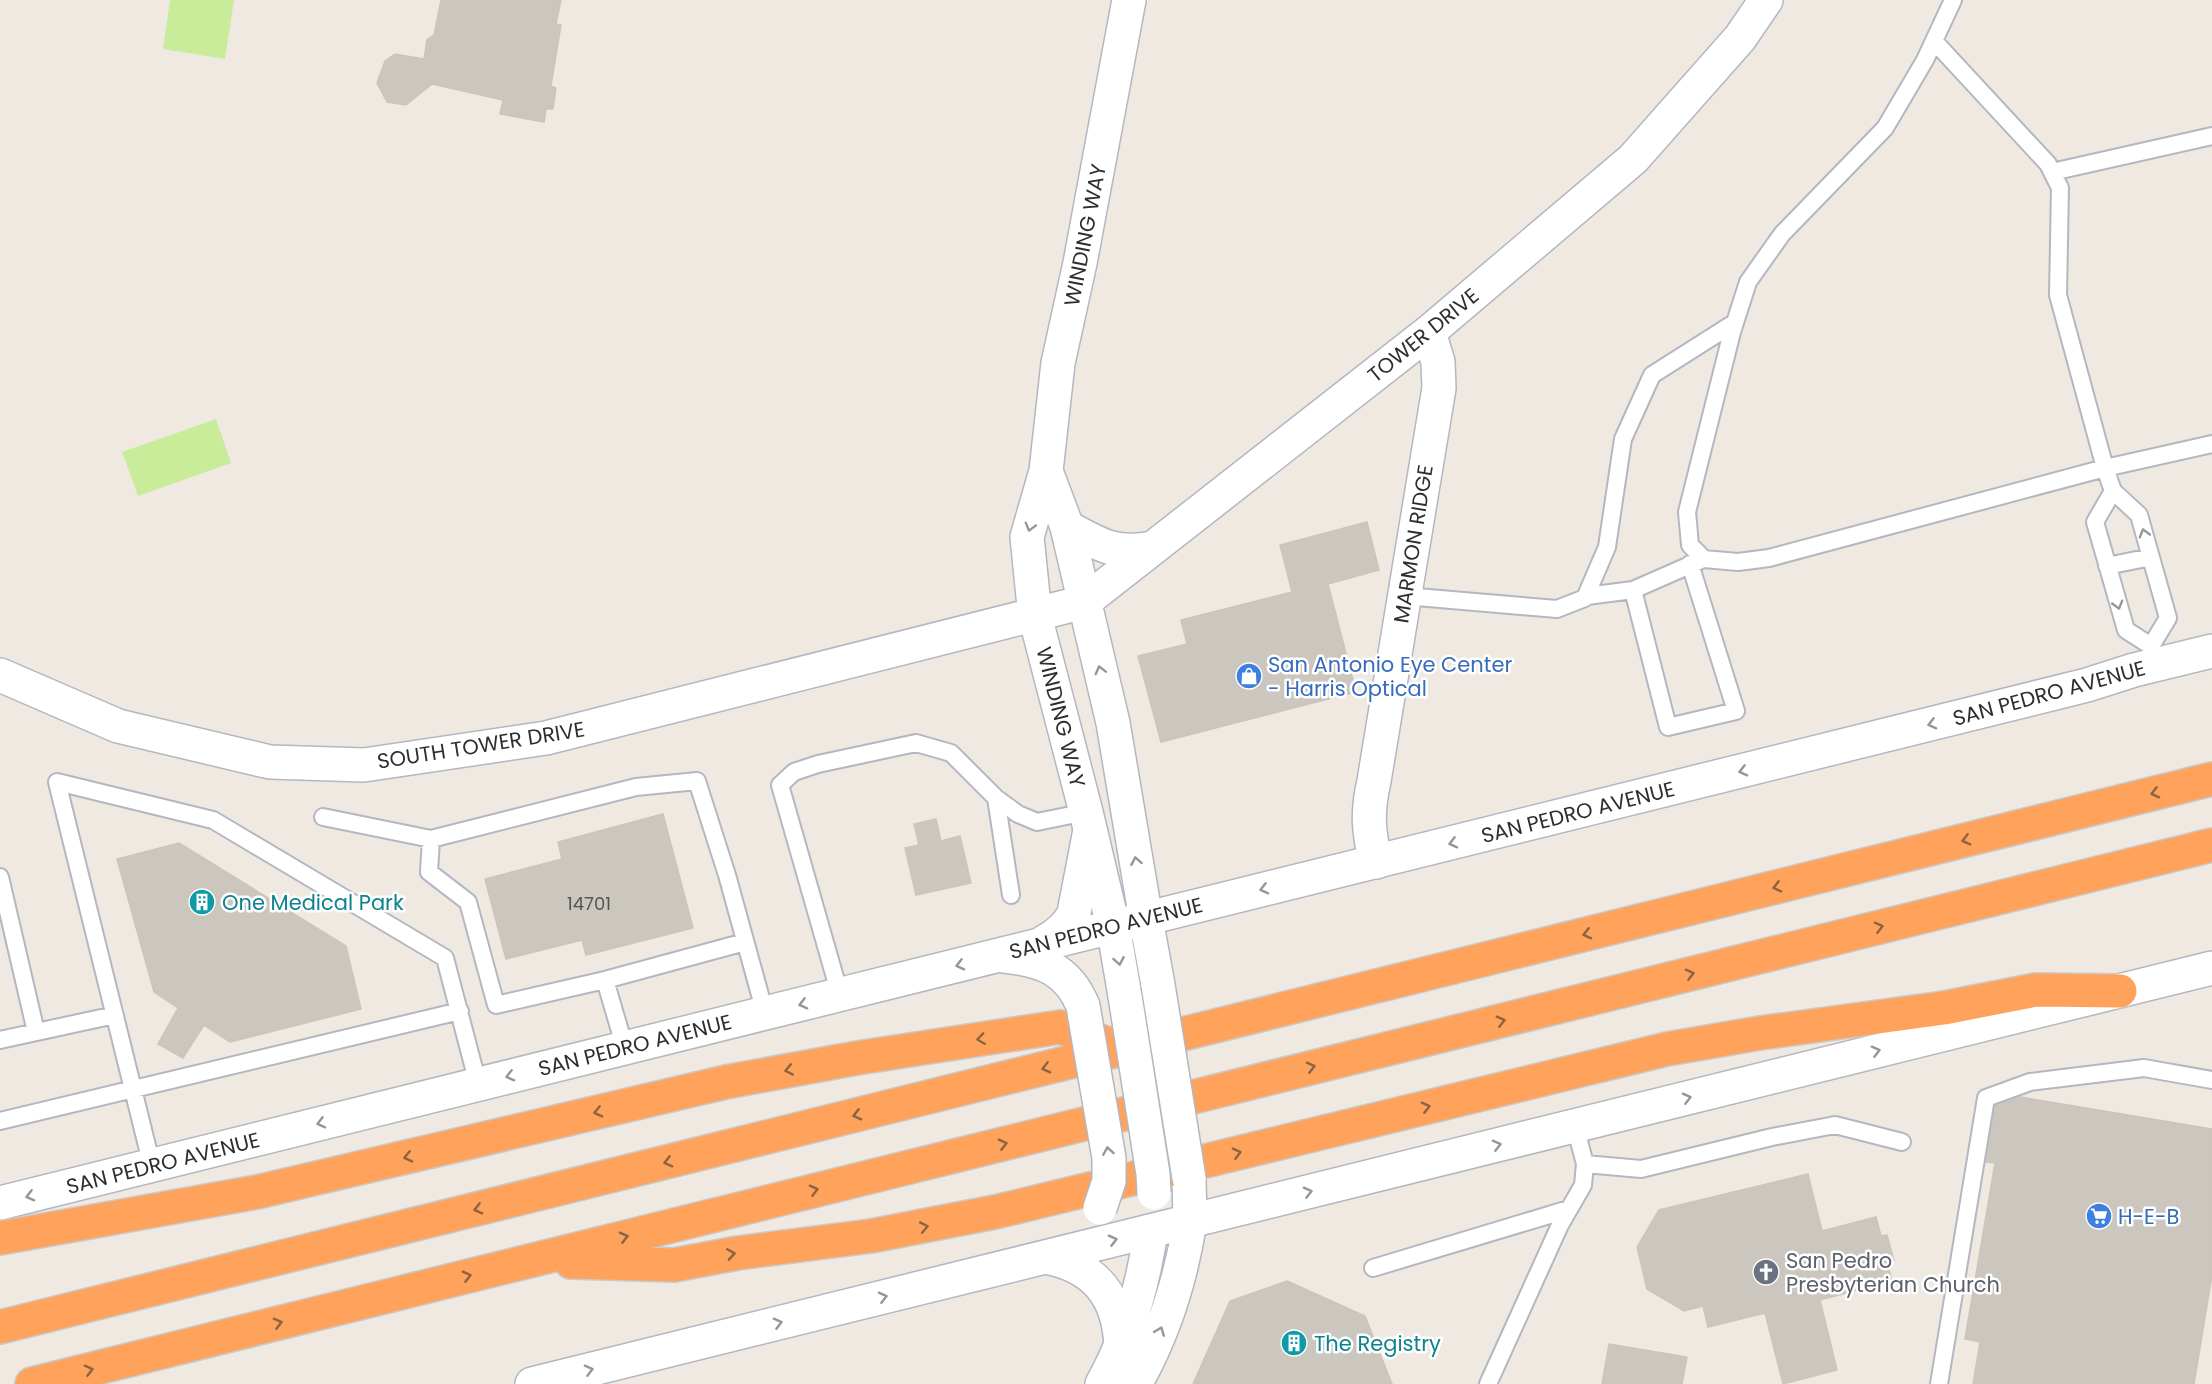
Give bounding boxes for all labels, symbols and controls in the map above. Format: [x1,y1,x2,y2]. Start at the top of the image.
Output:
street label: WINDING WAY [1057,162,1113,308]
street label: TOWER DRIVE [1361,281,1485,389]
street label: MARMON RIDGE [1386,463,1440,625]
one-way arrow [1024,522,1037,532]
one-way arrow [2139,528,2151,538]
one-way arrow [2111,600,2124,610]
street label: WINDING WAY [1030,644,1092,790]
place label: San Antonio Eye Center - Harris Optical [1268,650,1512,703]
street label: SAN PEDRO AVENUE [1949,653,2149,733]
shop icon: San Antonio Eye Center - Harris Optical [1234,661,1264,691]
one-way arrow [1095,665,1108,675]
street label: SOUTH TOWER DRIVE [375,714,587,776]
one-way arrow [1927,716,1937,729]
one-way arrow [1738,763,1748,776]
street label: SAN PEDRO AVENUE [1478,774,1678,850]
one-way arrow [2150,786,2160,799]
one-way arrow [1961,833,1971,846]
one-way arrow [1448,835,1458,848]
one-way arrow [1131,856,1143,866]
one-way arrow [1772,880,1782,892]
one-way arrow [1259,882,1269,895]
building icon: One Medical Park [187,887,217,917]
place label: One Medical Park [222,888,404,917]
street label: SAN PEDRO AVENUE [1006,890,1206,966]
house number: 14701 [567,891,611,916]
one-way arrow [1874,921,1884,934]
one-way arrow [1583,926,1593,939]
one-way arrow [1112,956,1125,966]
one-way arrow [955,957,965,970]
one-way arrow [1685,968,1695,981]
one-way arrow [799,996,809,1009]
street label: SAN PEDRO AVENUE [535,1007,735,1083]
one-way arrow [1495,1015,1505,1028]
one-way arrow [977,1033,986,1045]
one-way arrow [1871,1046,1881,1059]
one-way arrow [1041,1060,1051,1073]
one-way arrow [1306,1062,1316,1075]
one-way arrow [784,1063,794,1076]
one-way arrow [505,1069,515,1082]
one-way arrow [1681,1093,1691,1106]
one-way arrow [1421,1101,1431,1114]
one-way arrow [593,1105,603,1118]
one-way arrow [852,1107,862,1120]
one-way arrow [316,1116,326,1129]
street label: SAN PEDRO AVENUE [63,1125,263,1201]
one-way arrow [998,1138,1008,1151]
one-way arrow [1492,1140,1502,1153]
one-way arrow [1102,1147,1114,1156]
one-way arrow [1231,1148,1241,1161]
one-way arrow [404,1149,414,1162]
one-way arrow [663,1154,673,1167]
one-way arrow [808,1185,818,1198]
one-way arrow [1303,1186,1313,1199]
one-way arrow [25,1188,35,1201]
one-way arrow [473,1201,483,1214]
supermarket icon: H-E-B [2084,1201,2114,1231]
place label: H-E-B [2118,1202,2179,1231]
one-way arrow [919,1221,929,1234]
one-way arrow [619,1232,629,1245]
one-way arrow [1107,1235,1118,1247]
place label: San Pedro Presbyterian Church [1786,1246,2000,1299]
one-way arrow [726,1248,736,1261]
church icon: San Pedro Presbyterian Church [1751,1257,1781,1287]
one-way arrow [462,1271,472,1284]
one-way arrow [877,1292,888,1304]
one-way arrow [272,1318,283,1330]
one-way arrow [773,1318,783,1331]
one-way arrow [1153,1326,1166,1337]
building icon: The Registry [1279,1328,1309,1358]
place label: The Registry [1314,1329,1441,1358]
one-way arrow [84,1364,94,1377]
one-way arrow [584,1364,594,1377]

